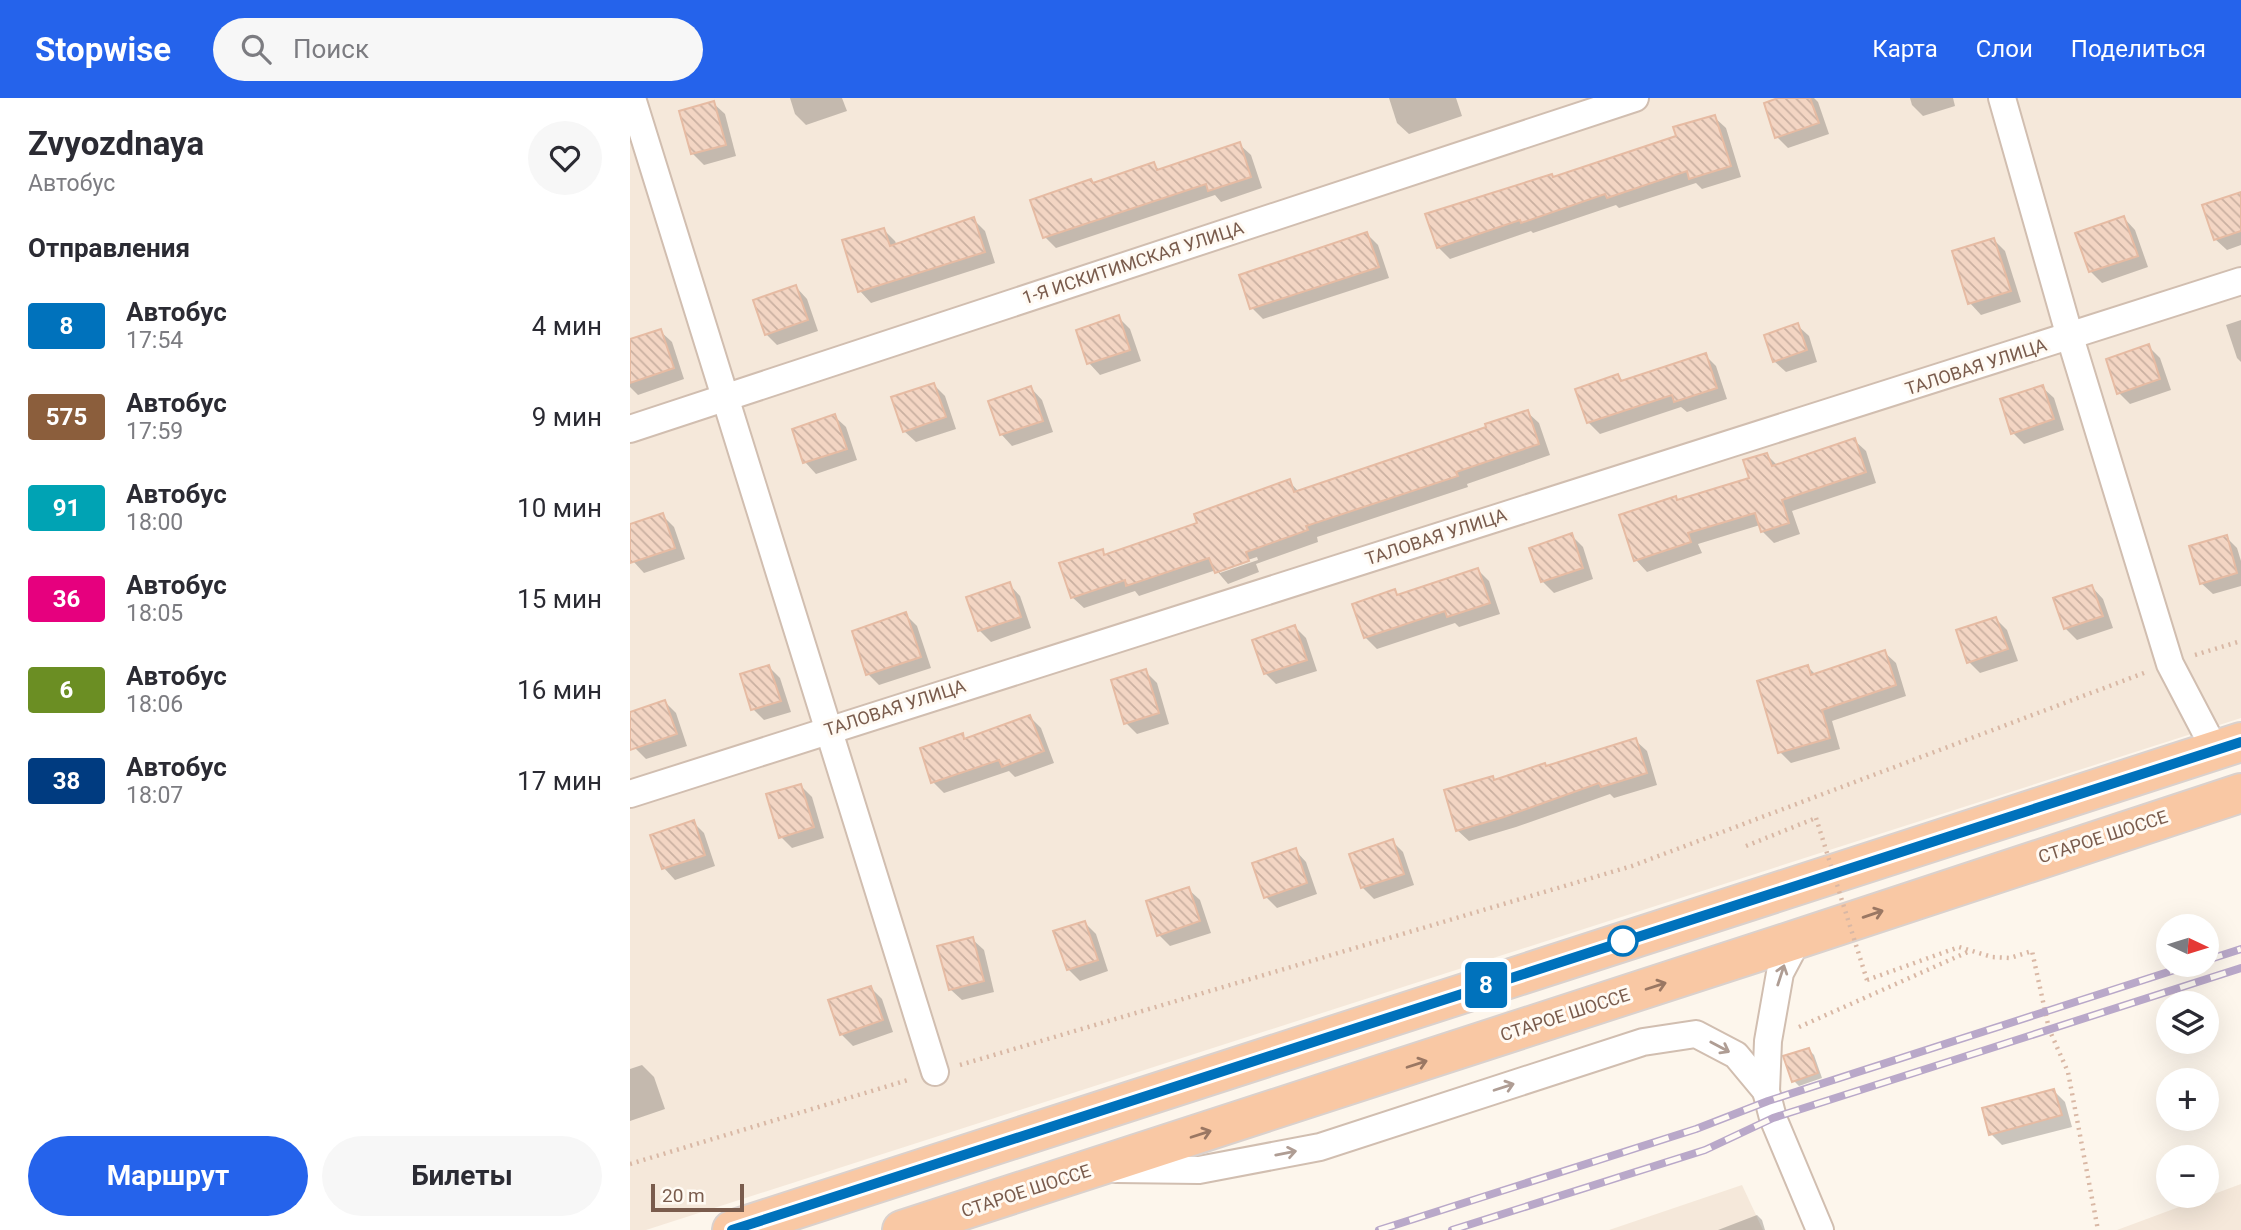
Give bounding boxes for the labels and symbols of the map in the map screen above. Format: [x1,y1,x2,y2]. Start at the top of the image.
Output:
street label: 1-Я ИСКИТИМСКАЯ УЛИЦА [1020,217,1246,308]
street label: ТАЛОВАЯ УЛИЦА [1902,334,2049,399]
street label: ТАЛОВАЯ УЛИЦА [1362,504,1509,569]
street label: ТАЛОВАЯ УЛИЦА [821,675,968,740]
street label: СТАРОЕ ШОССЕ [2036,806,2170,867]
one-way arrow [1861,907,1883,919]
north arrow [2156,914,2219,976]
unlabelled marker [1608,926,1638,956]
line badge: 8 [1463,962,1509,1008]
one-way arrow [1776,964,1789,986]
one-way arrow [1645,978,1667,991]
street label: СТАРОЕ ШОССЕ [1498,984,1632,1045]
one-way arrow [1710,1040,1730,1054]
one-way arrow [1406,1057,1428,1070]
one-way arrow [1492,1080,1514,1092]
one-way arrow [1189,1127,1211,1140]
one-way arrow [1274,1146,1297,1160]
street label: СТАРОЕ ШОССЕ [959,1160,1093,1221]
scale bar [651,1181,744,1213]

